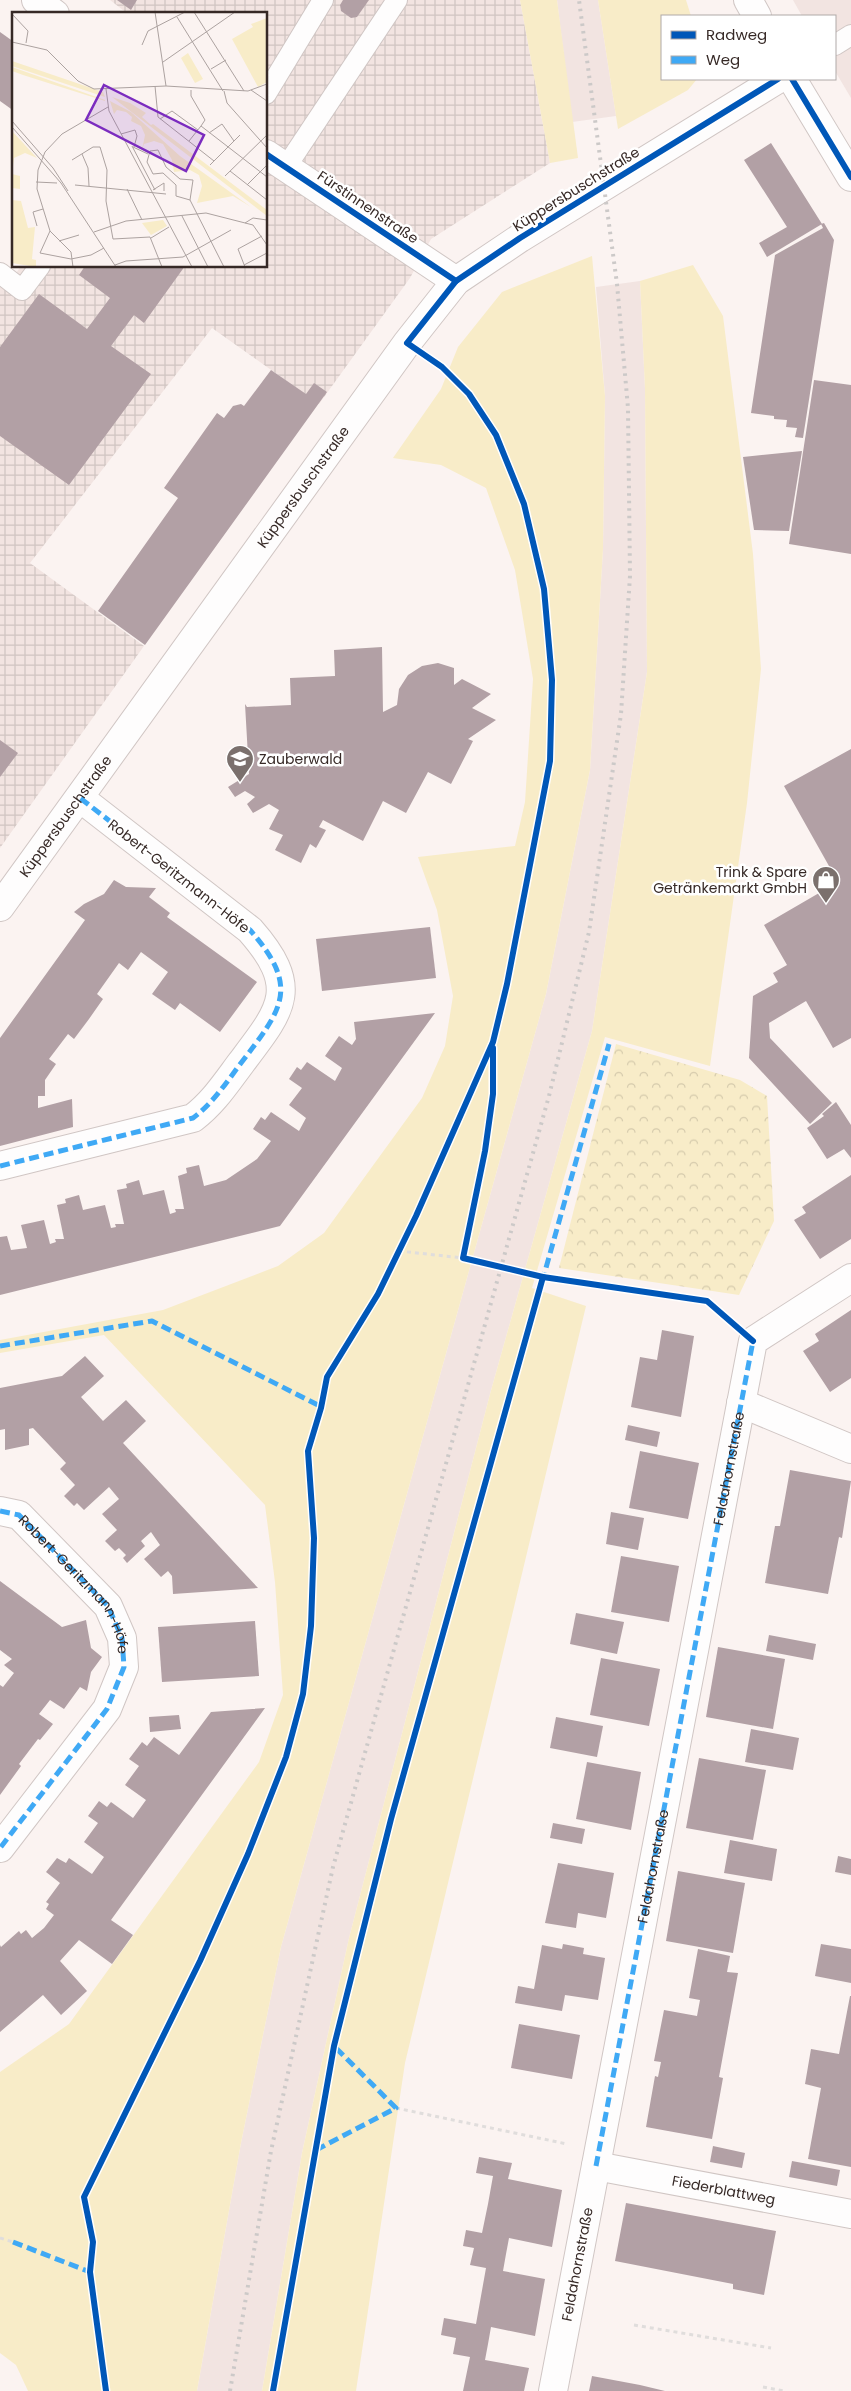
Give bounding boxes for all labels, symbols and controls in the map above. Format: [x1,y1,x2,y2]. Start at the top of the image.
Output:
inset map [12,12,268,268]
legend [661,15,836,80]
text: Radweg [706,24,767,45]
text: Weg [706,49,740,70]
street label: Küppersbuschstraße [509,142,643,236]
street label: Fürstinnenstraße [314,166,423,248]
street label: Küppersbuschstraße [252,422,354,552]
school or university icon: Zauberwald [225,744,255,783]
place label: Zauberwald [259,749,342,769]
street label: Küppersbuschstraße [15,751,117,881]
street label: Robert-Geritzmann-Höfe [104,814,254,938]
place label: Trink & Spare Getränkemarkt GmbH [653,862,807,898]
shop icon: Trink & Spare Getränkemarkt GmbH [811,865,841,904]
street label: Feldahornstraße [708,1410,749,1527]
street label: Robert-Geritzmann-Höfe [14,1510,133,1655]
street label: Feldahornstraße [632,1807,674,1925]
street label: Fiederblattweg [670,2171,777,2210]
street label: Feldahornstraße [556,2205,598,2323]

